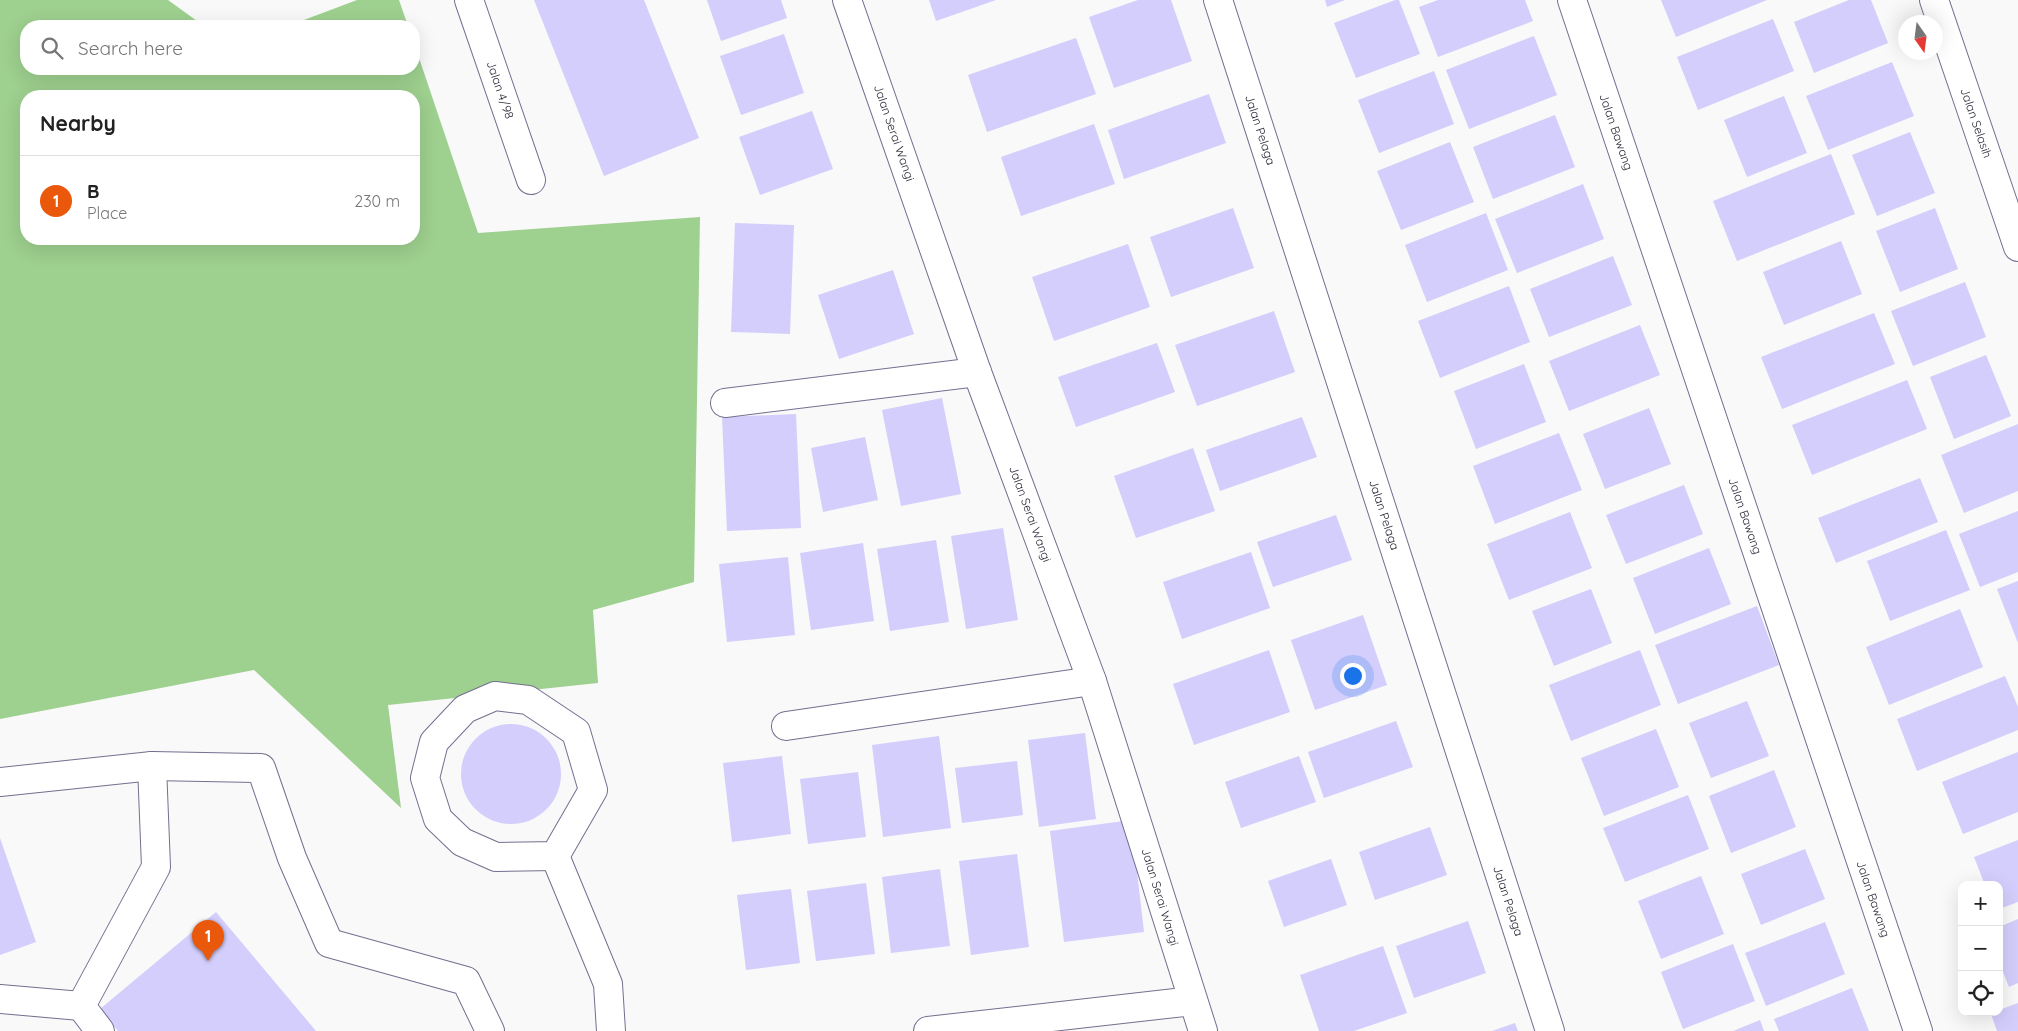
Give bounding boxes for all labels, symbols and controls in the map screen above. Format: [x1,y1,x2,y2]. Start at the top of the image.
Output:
north arrow [1898,15,1943,60]
search box [20,20,420,75]
icon: search [38,34,66,62]
text: Search here [78,36,183,60]
street label: Jalan 4/98 [484,59,517,121]
street label: Jalan Serai Wangi [871,83,918,183]
street label: Jalan Selasih [1958,86,1995,160]
street label: Jalan Bawang [1596,91,1637,172]
street label: Jalan Pelaga [1242,93,1279,167]
text: Nearby [40,110,116,136]
text: B [87,179,99,203]
text: 1 [53,191,59,211]
text: 230 m [354,191,400,211]
text: Place [87,203,127,223]
street label: Jalan Serai Wangi [1006,464,1055,564]
street label: Jalan Bawang [1725,475,1766,556]
street label: Jalan Pelaga [1366,478,1403,552]
your location [1340,663,1366,689]
street label: Jalan Serai Wangi [1139,846,1182,947]
street label: Jalan Bawang [1853,858,1894,939]
street label: Jalan Pelaga [1490,864,1527,938]
map controls [1958,881,2003,1016]
button: + [1958,881,2003,926]
pin: 1 [192,920,224,961]
button: − [1958,926,2003,971]
button: locate [1958,971,2003,1016]

